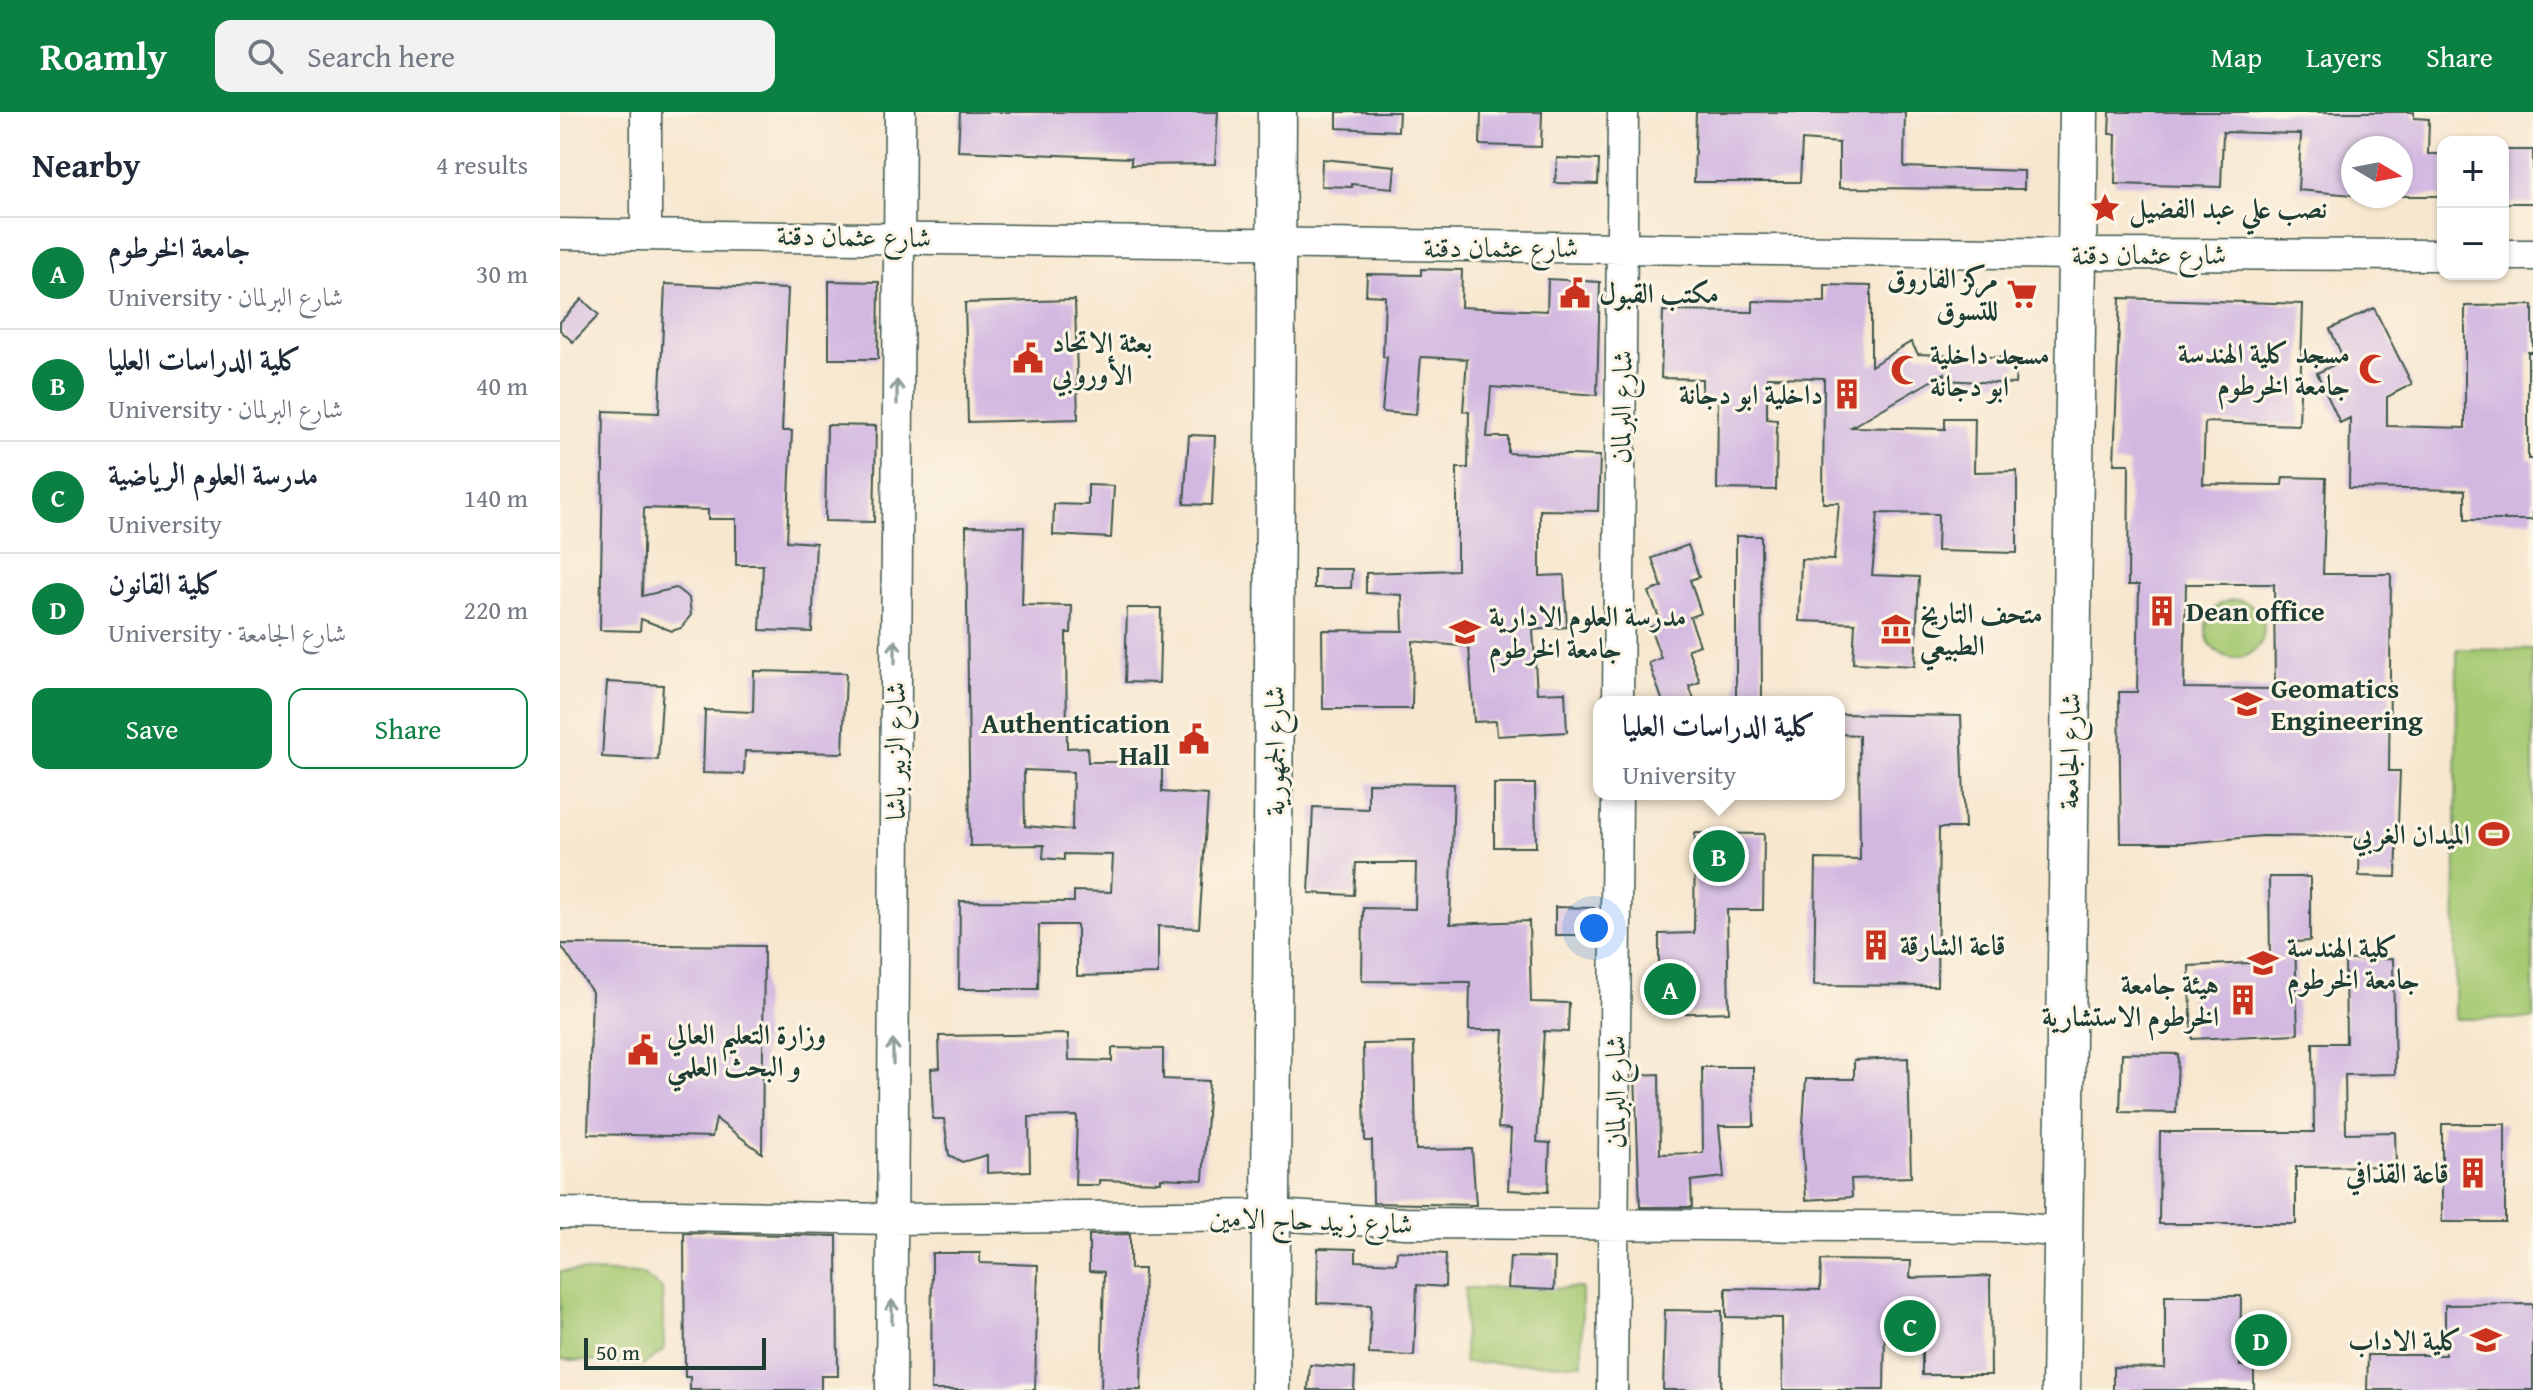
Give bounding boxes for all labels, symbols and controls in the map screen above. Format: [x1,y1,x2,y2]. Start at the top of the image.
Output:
search box [215,20,775,92]
text: Roamly [40,28,167,84]
icon: search [243,34,287,78]
text: Search here [307,34,455,78]
text: Map [2211,36,2262,77]
text: Layers [2306,36,2382,77]
text: Share [2426,36,2493,77]
north arrow [2341,136,2413,208]
map controls [2437,136,2509,280]
button: + [2437,136,2509,208]
text: Nearby [32,140,141,189]
text: 4 results [436,145,528,184]
place label: نصب علي عبد الفضيل [2129,187,2327,236]
place icon: نصب علي عبد الفضيل [2088,191,2122,225]
button: − [2437,208,2509,280]
street label: شارع عثمان دقنة [776,214,932,261]
text: جامعة الخرطوم [108,225,250,269]
street label: شارع عثمان دقنة [1424,226,1578,271]
street label: شارع عثمان دقنة [2072,233,2226,278]
text: A [50,254,66,293]
text: 30 m [476,254,528,293]
place label: مركز الفاروق للتسوق [1887,257,1998,330]
place label: مكتب القبول [1599,272,1719,313]
public building icon: مكتب القبول [1558,276,1592,310]
text: University · شارع البرلمان [108,277,343,316]
supermarket icon: مركز الفاروق للتسوق [2005,277,2039,311]
place label: بعثة الاتحاد الأوروبي [1051,321,1152,397]
place label: مسجد كلية الهندسة جامعة الخرطوم [2178,332,2350,410]
place label: مسجد داخلية ابو دجانة [1930,333,2050,406]
text: كلية الدراسات العليا [108,337,302,381]
public building icon: بعثة الاتحاد الأوروبي [1011,341,1045,375]
street label: شارع البرلمان [1599,350,1646,464]
mosque icon: مسجد كلية الهندسة جامعة الخرطوم [2357,352,2391,386]
mosque icon: مسجد داخلية ابو دجانة [1889,353,1923,387]
text: B [50,366,66,405]
text: 40 m [476,366,528,405]
place label: داخلية ابو دجانة [1679,373,1823,414]
building icon: داخلية ابو دجانة [1830,377,1864,411]
one-way arrow [889,379,904,406]
text: University · شارع البرلمان [108,389,343,428]
text: مدرسة العلوم الرياضية [108,452,319,496]
text: C [51,478,65,517]
text: 140 m [463,478,528,517]
text: University [108,504,222,543]
text: كلية القانون [108,561,220,605]
text: D [50,590,66,629]
text: 220 m [463,590,528,629]
place label: Dean office [2186,590,2325,631]
place label: متحف التاريخ الطبيعي [1920,592,2043,671]
building icon: Dean office [2145,594,2179,628]
place label: مدرسة العلوم الادارية جامعة الخرطوم [1489,595,1686,673]
museum icon: متحف التاريخ الطبيعي [1879,612,1913,646]
text: University · شارع الجامعة [108,613,346,652]
school or university icon: مدرسة العلوم الادارية جامعة الخرطوم [1448,615,1482,649]
one-way arrow [887,639,903,666]
place label: Geomatics Engineering [2271,667,2423,740]
street label: شارع الزبير باشا [874,682,919,820]
street label: شارع الجمهورية [1253,686,1298,816]
school or university icon: Geomatics Engineering [2230,687,2264,721]
button: Save [32,688,272,769]
button: Share [288,688,528,769]
street label: شارع الجامعة [2047,692,2094,810]
popup [1593,696,1845,800]
place label: Authentication Hall [981,702,1170,775]
text: كلية الدراسات العليا [1622,703,1816,747]
public building icon: Authentication Hall [1177,722,1211,756]
text: University [1622,755,1736,794]
place label: الميدان الغربي [2351,813,2470,857]
sports icon: الميدان الغربي [2477,817,2511,851]
pin: B [1693,826,1745,886]
your location [1574,908,1614,948]
place label: قاعة الشارقة [1900,924,2006,965]
place label: كلية الهندسة جامعة الخرطوم [2287,926,2420,1004]
building icon: قاعة الشارقة [1859,928,1893,962]
school or university icon: كلية الهندسة جامعة الخرطوم [2246,946,2280,980]
pin: A [1644,959,1696,1019]
place label: هيئة جامعة الخرطوم الاستشارية [2042,963,2219,1041]
building icon: هيئة جامعة الخرطوم الاستشارية [2226,983,2260,1017]
place label: وزارة التعليم العالي و البحث العلمي [666,1013,826,1092]
public building icon: وزارة التعليم العالي و البحث العلمي [626,1033,660,1067]
street label: شارع البرلمان [1594,1035,1639,1149]
one-way arrow [885,1039,901,1066]
place label: قاعة القذافي [2345,1152,2449,1196]
building icon: قاعة القذافي [2456,1156,2490,1190]
street label: شارع زبيد حاج الامين [1208,1195,1413,1250]
pin: C [1884,1296,1936,1356]
one-way arrow [884,1299,899,1326]
pin: D [2235,1310,2287,1370]
place label: كلية الاداب [2348,1319,2462,1360]
school or university icon: كلية الاداب [2469,1323,2503,1357]
scale bar [584,1334,766,1370]
text: 50 m [596,1336,640,1368]

